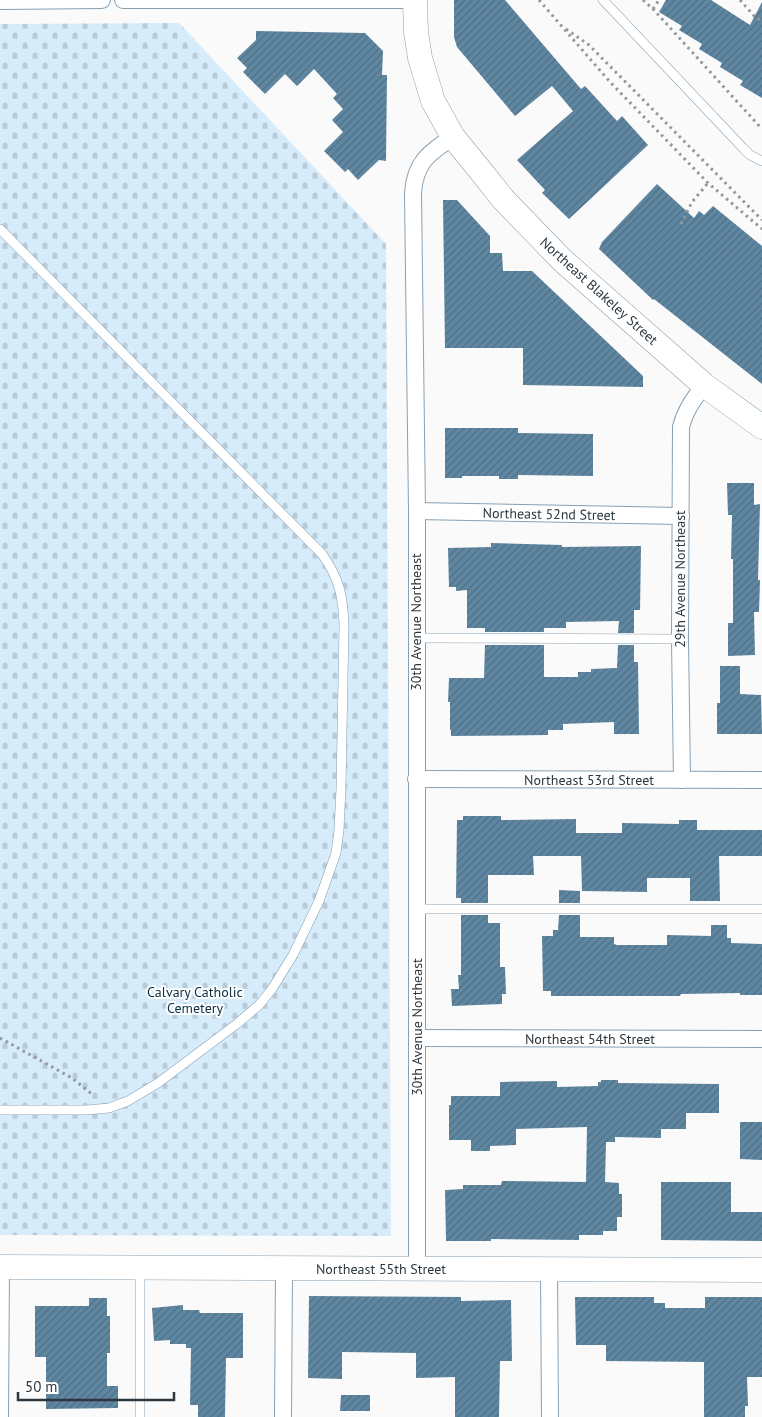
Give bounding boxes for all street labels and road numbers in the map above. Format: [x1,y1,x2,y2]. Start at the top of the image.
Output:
street label: Northeast Blakeley Street [536,233,662,349]
street label: Northeast 52nd Street [482,504,616,524]
street label: 29th Avenue Northeast [671,510,689,648]
street label: 30th Avenue Northeast [407,553,425,691]
street label: Northeast 53rd Street [524,771,654,789]
street label: 30th Avenue Northeast [408,958,426,1096]
street label: Northeast 54th Street [525,1030,655,1048]
street label: Northeast 55th Street [316,1260,446,1278]

